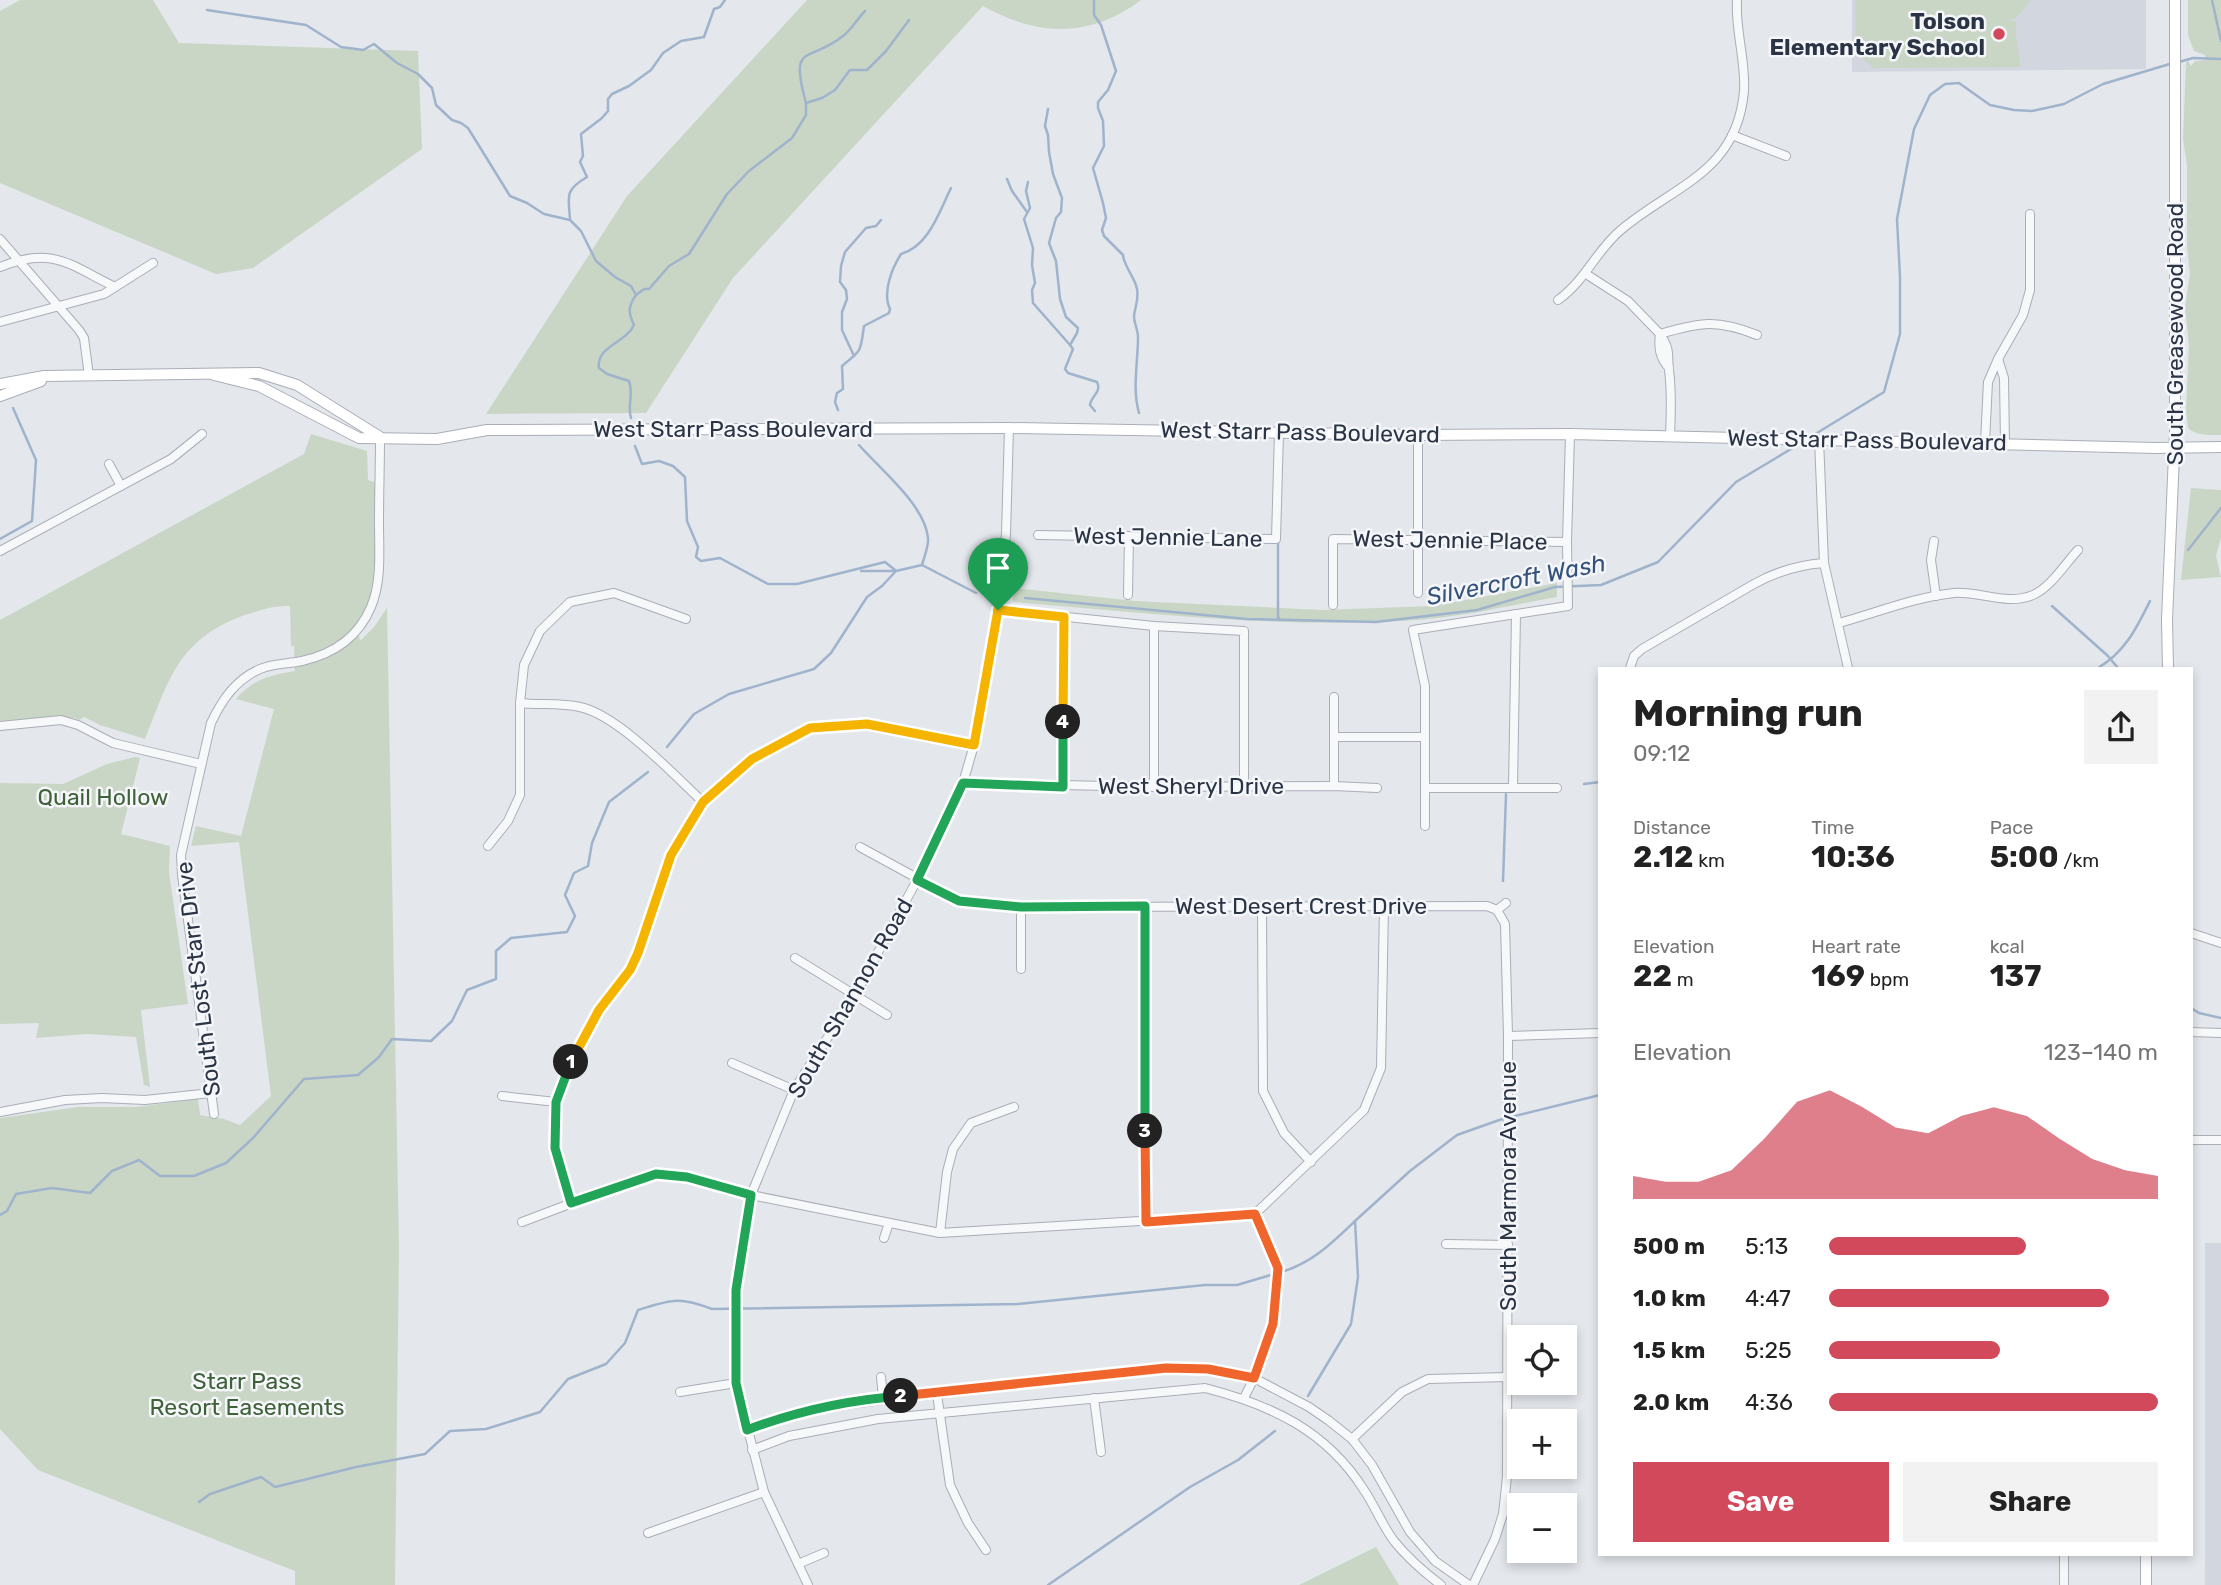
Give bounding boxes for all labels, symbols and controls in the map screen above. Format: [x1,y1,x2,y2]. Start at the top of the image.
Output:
place label: Tolson Elementary School [1769,7,1985,61]
marker: Tolson Elementary School [1991,26,2007,42]
street label: South Greasewood Road [2161,203,2189,465]
street label: West Starr Pass Boulevard [593,415,873,443]
street label: West Starr Pass Boulevard [1160,416,1440,448]
street label: West Starr Pass Boulevard [1727,424,2007,456]
street label: West Jennie Lane [1073,521,1263,553]
street label: West Jennie Place [1352,524,1548,556]
pin [968,538,1028,610]
icon: arrive [979,549,1017,587]
water label: Silvercroft Wash [1424,549,1608,611]
text: Morning run [1633,690,1863,736]
button: share [2084,690,2158,764]
pin: 4 [1046,704,1080,740]
text: 4 [1056,710,1069,733]
text: 09:12 [1633,739,1690,767]
street label: West Sheryl Drive [1098,772,1284,800]
park label: Quail Hollow [37,783,169,811]
text: Distance [1633,816,1711,839]
text: Time [1811,816,1854,839]
text: Pace [1990,816,2033,839]
text: 2.12 [1633,839,1693,875]
text: 10:36 [1811,839,1895,875]
text: 5:00 [1990,839,2059,875]
text: km [1693,849,1725,872]
text: /km [2059,849,2099,872]
street label: South Lost Starr Drive [170,860,226,1098]
street label: West Desert Crest Drive [1175,892,1427,920]
street label: South Shannon Road [781,893,919,1103]
text: Elevation [1633,935,1714,958]
text: Heart rate [1811,935,1901,958]
text: kcal [1990,935,2025,958]
text: 22 [1633,958,1672,994]
text: 169 [1811,958,1865,994]
text: 137 [1990,958,2042,994]
text: m [1672,968,1694,991]
text: bpm [1865,968,1909,991]
text: Elevation [1633,1038,1732,1066]
text: 123–140 m [2044,1038,2158,1066]
pin: 1 [554,1044,588,1080]
text: 1 [566,1050,575,1073]
street label: South Marmora Avenue [1494,1061,1522,1311]
pin: 3 [1128,1114,1162,1148]
text: 3 [1138,1119,1151,1142]
text: 500 m [1633,1232,1705,1260]
text: 5:13 [1745,1232,1788,1260]
text: 1.0 km [1633,1284,1706,1312]
text: 4:47 [1745,1284,1791,1312]
map controls [1507,1325,1577,1563]
button: locate [1507,1325,1577,1395]
text: 1.5 km [1633,1336,1705,1364]
text: 5:25 [1745,1336,1792,1364]
park label: Starr Pass Resort Easements [149,1367,345,1421]
pin: 2 [884,1378,918,1414]
text: 2 [894,1384,907,1407]
text: 2.0 km [1633,1388,1709,1416]
text: 4:36 [1745,1388,1793,1416]
button: + [1507,1409,1577,1479]
button: Save [1633,1462,1889,1542]
button: Share [1903,1462,2158,1542]
button: − [1507,1493,1577,1563]

